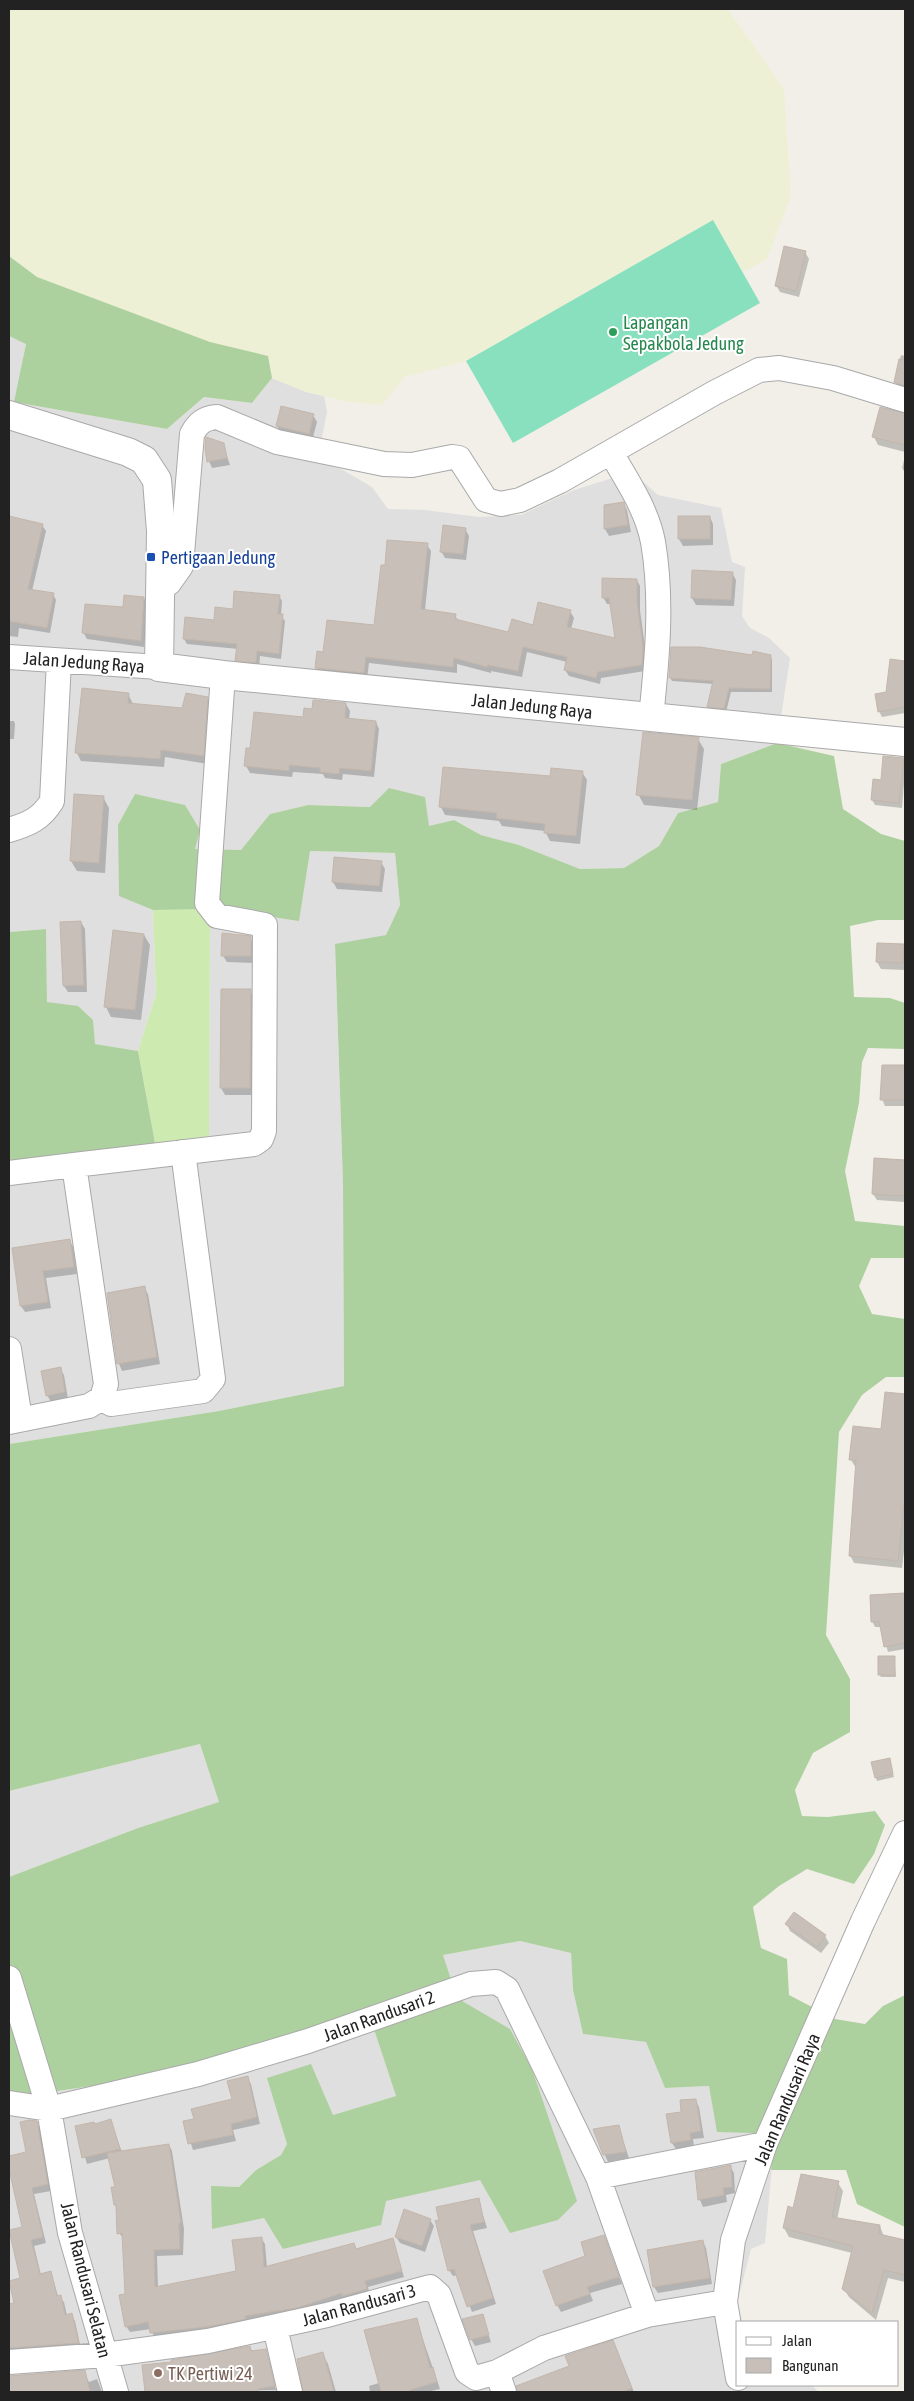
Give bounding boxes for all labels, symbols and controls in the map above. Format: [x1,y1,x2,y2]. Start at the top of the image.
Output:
place label: Lapangan Sepakbola Jedung [623,312,744,354]
marker: Lapangan Sepakbola Jedung [607,326,619,338]
place label: Pertigaan Jedung [161,547,275,568]
marker: Pertigaan Jedung [145,551,157,563]
street label: Jalan Jedung Raya [23,647,145,677]
street label: Jalan Jedung Raya [471,689,593,723]
street label: Jalan Randusari 2 [320,1986,438,2046]
street label: Jalan Randusari Raya [750,2030,824,2168]
street label: Jalan Randusari Selatan [57,2200,115,2360]
street label: Jalan Randusari 3 [300,2280,418,2330]
legend [736,2321,899,2386]
text: Jalan [782,2332,812,2349]
text: Bangunan [782,2357,839,2374]
place label: TK Pertiwi 24 [168,2363,253,2384]
marker: TK Pertiwi 24 [152,2367,164,2379]

